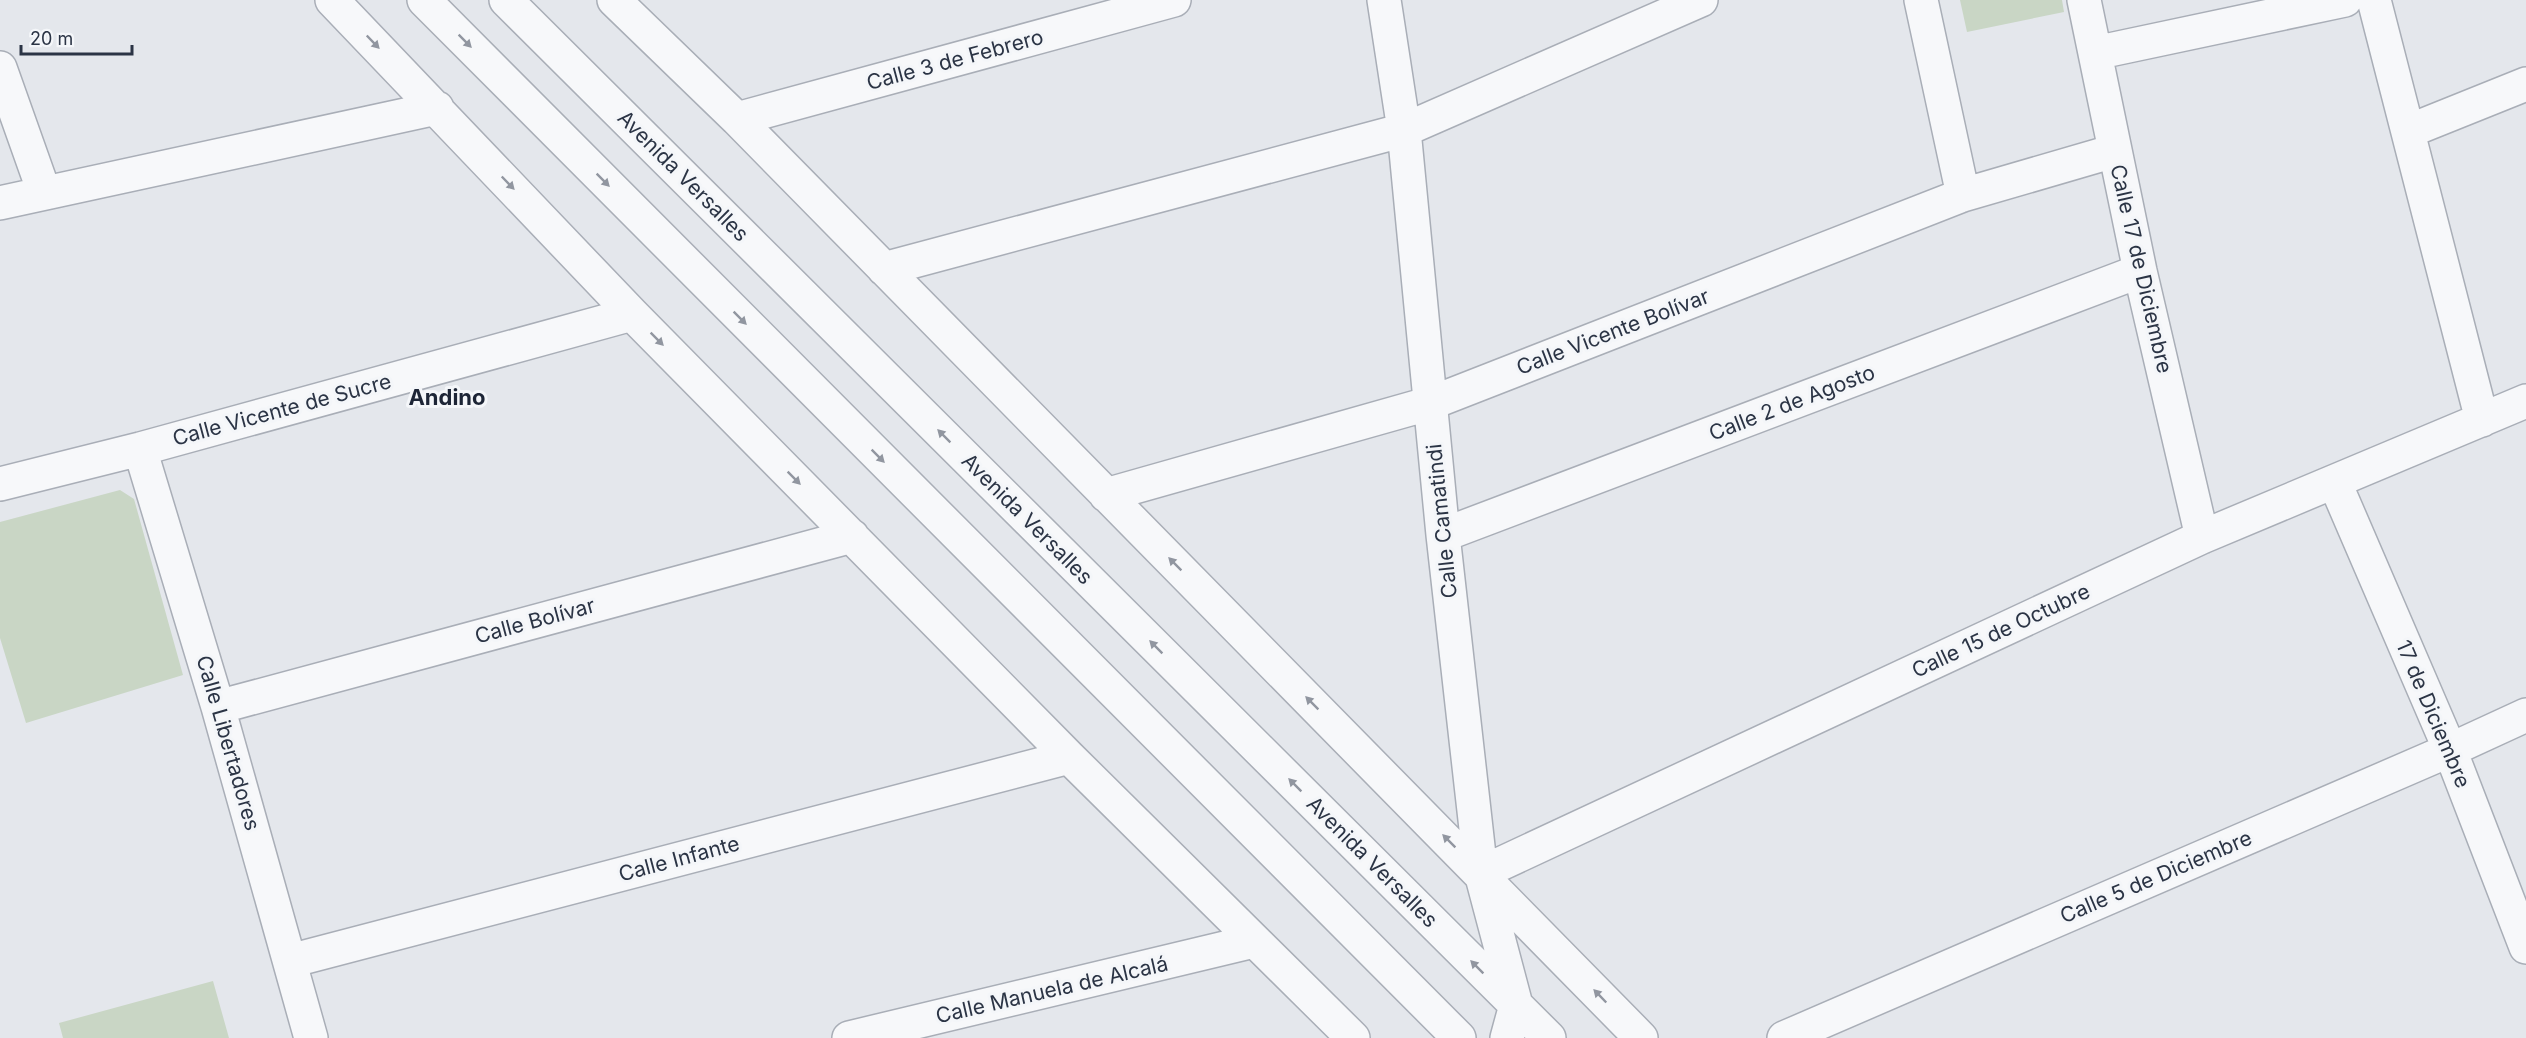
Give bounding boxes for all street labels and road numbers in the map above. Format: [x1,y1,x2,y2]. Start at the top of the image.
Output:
street label: Calle 3 de Febrero [864,24,1046,95]
street label: Avenida Versalles [613,105,754,246]
street label: Calle 17 de Diciembre [2105,162,2178,376]
street label: Calle Vicente Bolívar [1513,283,1713,380]
street label: Calle 2 de Agosto [1705,359,1878,446]
street label: Calle Vicente de Sucre [170,368,394,451]
street label: Calle Camatindi [1421,443,1462,599]
street label: Avenida Versalles [957,448,1098,589]
street label: Calle 15 de Octubre [1908,578,2094,683]
street label: Calle Bolívar [472,592,598,649]
street label: 17 de Diciembre [2391,636,2476,791]
street label: Calle Libertadores [192,652,265,833]
street label: Avenida Versalles [1302,791,1443,932]
street label: Calle 5 de Diciembre [2056,825,2255,928]
street label: Calle Infante [616,830,742,887]
street label: Calle Manuela de Alcalá [933,951,1170,1028]

